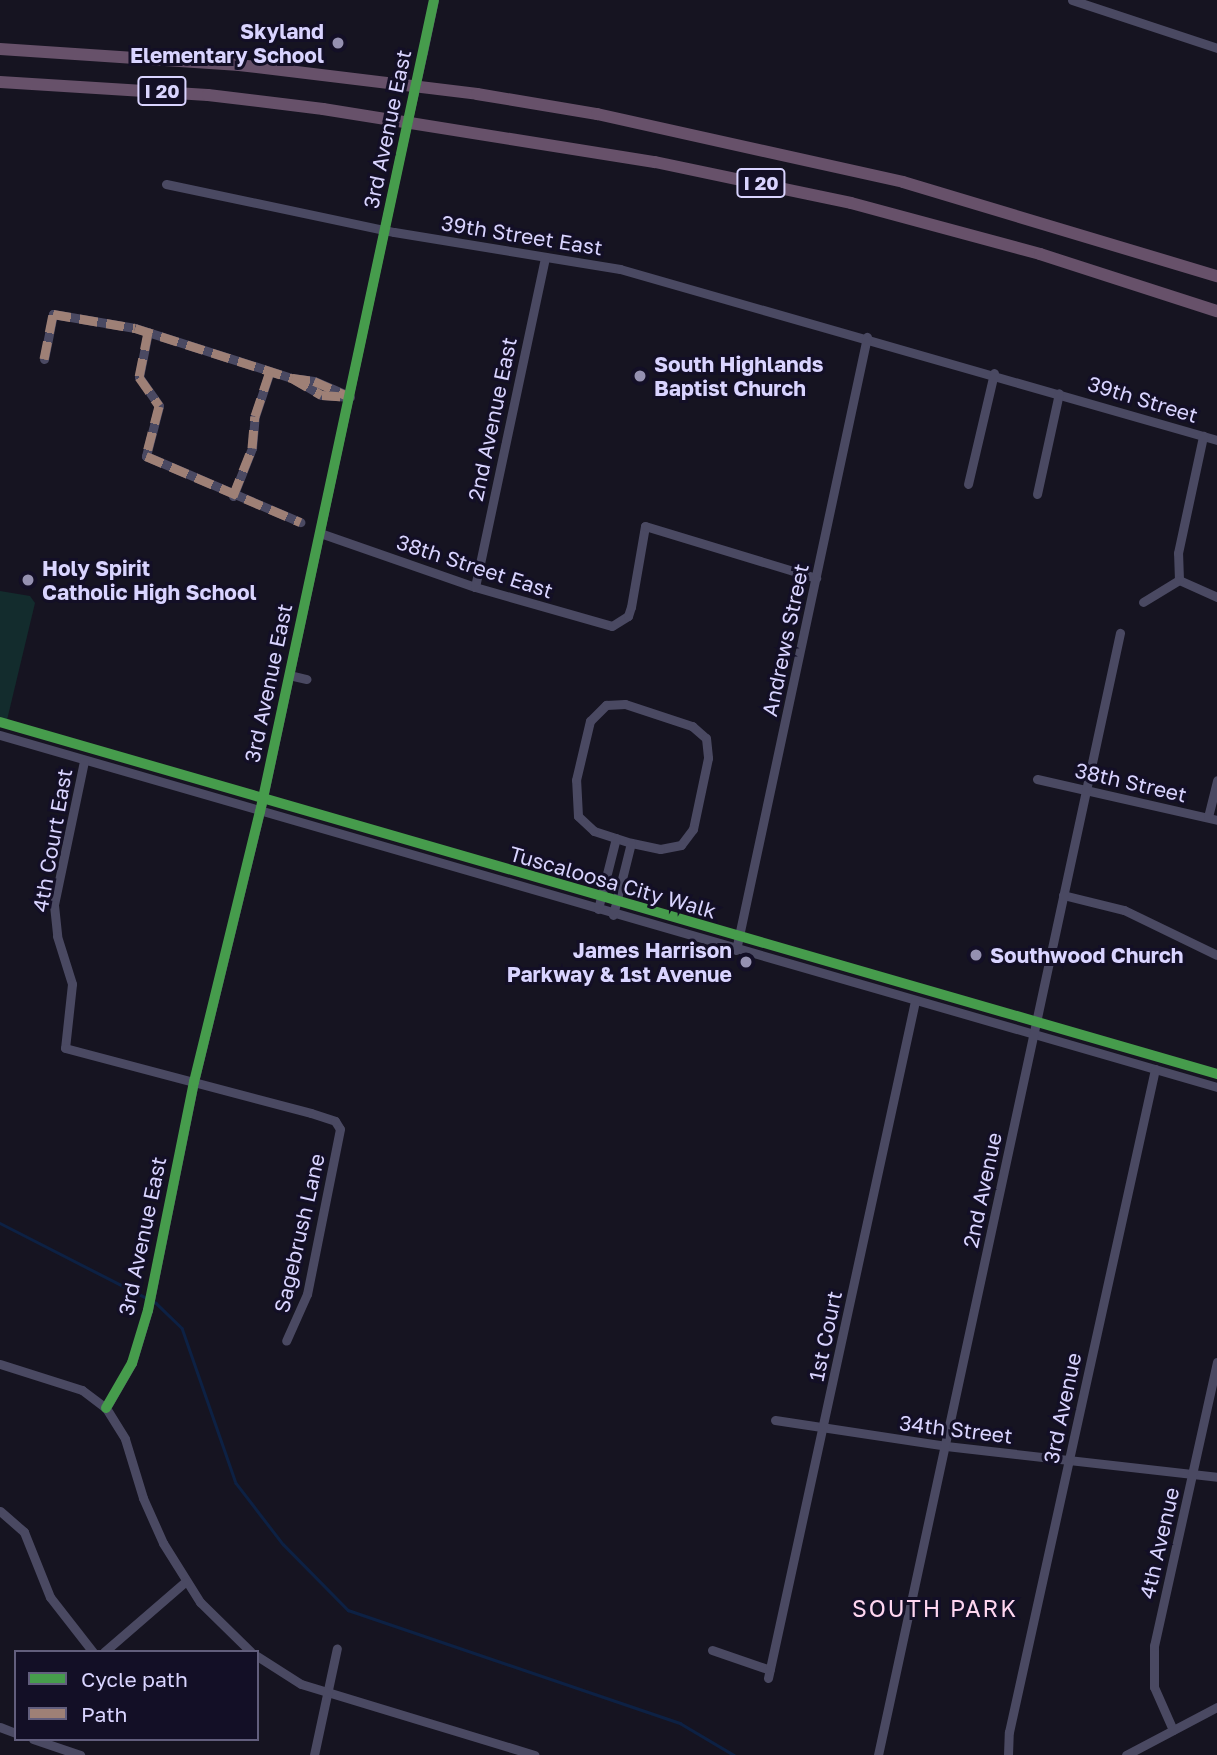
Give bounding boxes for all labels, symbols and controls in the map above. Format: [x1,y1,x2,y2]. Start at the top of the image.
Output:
place label: Skyland Elementary School [130,18,324,68]
marker: Skyland Elementary School [330,35,346,51]
street label: 3rd Avenue East [358,47,416,211]
road number: I 20 [136,76,188,106]
road number: I 20 [735,168,787,198]
street label: 39th Street East [440,210,604,260]
street label: 2nd Avenue East [462,335,522,503]
place label: South Highlands Baptist Church [654,351,823,401]
marker: South Highlands Baptist Church [632,368,648,384]
street label: 39th Street [1085,370,1201,428]
street label: 38th Street East [394,529,556,603]
place label: Holy Spirit Catholic High School [42,555,257,605]
street label: Andrews Street [757,561,813,719]
marker: Holy Spirit Catholic High School [20,572,36,588]
street label: 3rd Avenue East [239,601,297,765]
street label: 38th Street [1073,757,1189,807]
street label: 4th Court East [27,766,77,914]
street label: Tuscaloosa City Walk [507,840,719,924]
place label: James Harrison Parkway & 1st Avenue [507,937,732,987]
place label: Southwood Church [990,942,1184,968]
marker: Southwood Church [968,947,984,963]
marker: James Harrison Parkway & 1st Avenue [738,954,754,970]
street label: 2nd Avenue [957,1130,1007,1250]
street label: Sagebrush Lane [268,1151,330,1315]
street label: 3rd Avenue East [113,1154,171,1318]
street label: 1st Court [803,1289,847,1383]
street label: 3rd Avenue [1038,1350,1086,1466]
street label: 34th Street [898,1410,1014,1448]
street label: 4th Avenue [1134,1485,1184,1601]
district label: SOUTH PARK [853,1594,1017,1622]
legend [14,1650,259,1741]
text: Cycle path [81,1666,188,1692]
text: Path [81,1701,128,1727]

